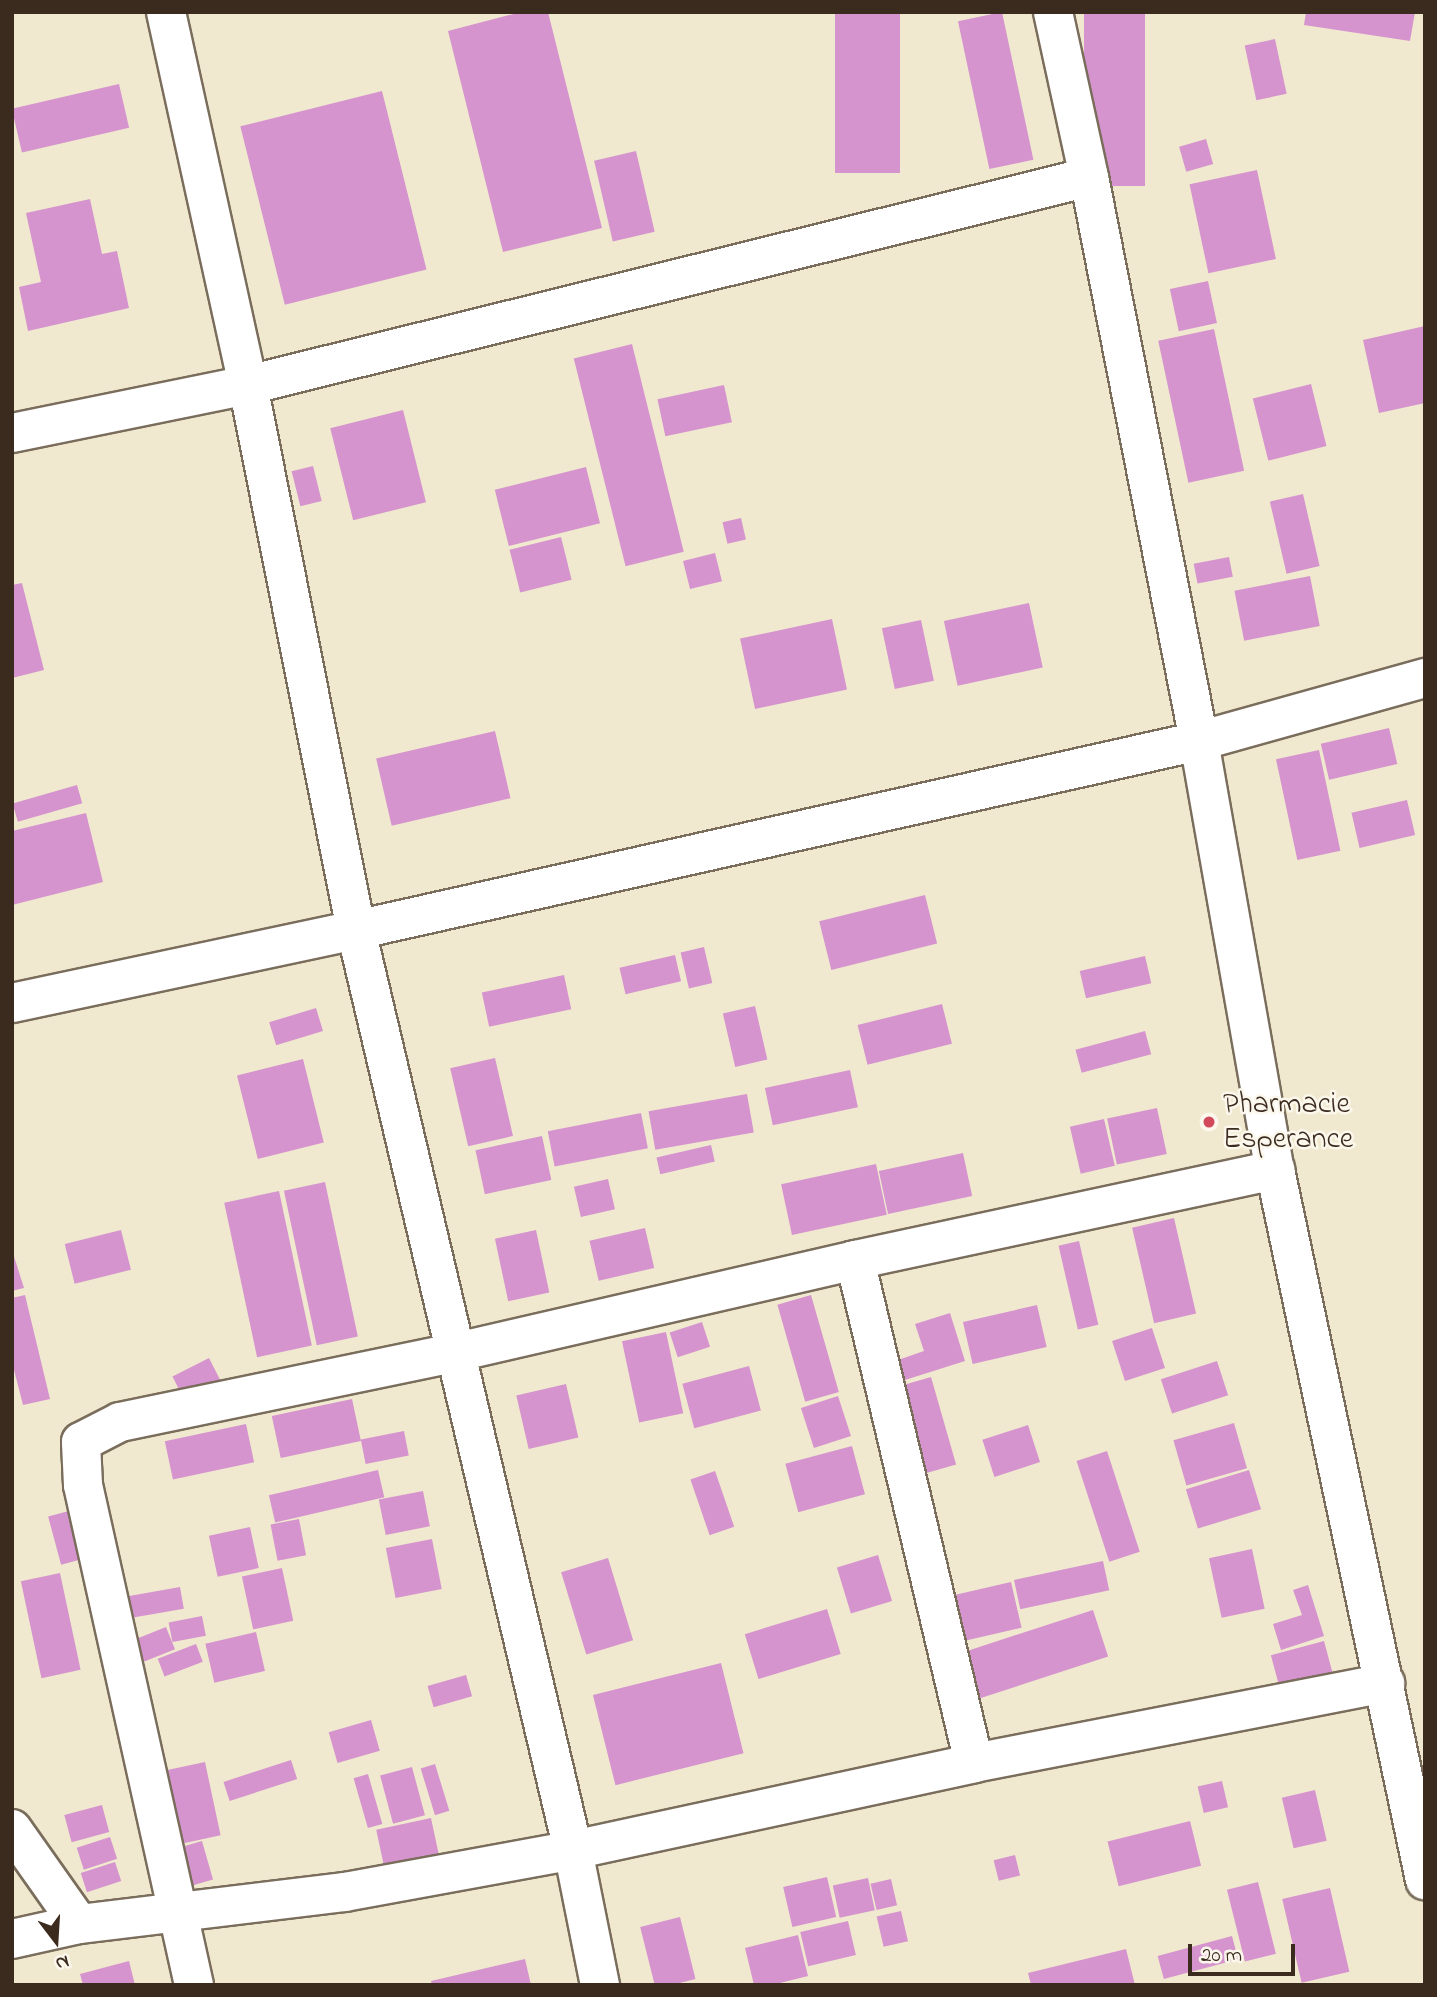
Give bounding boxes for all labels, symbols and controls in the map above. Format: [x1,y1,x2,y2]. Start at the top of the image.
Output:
place label: Pharmacie Esperance [1223,1087,1353,1158]
marker: Pharmacie Esperance [1201,1114,1217,1130]
north arrow [21,1906,91,1976]
scale bar [1192,1930,1299,1974]
text: 20 m [1201,1941,1242,1971]
text: N [52,1947,72,1976]

